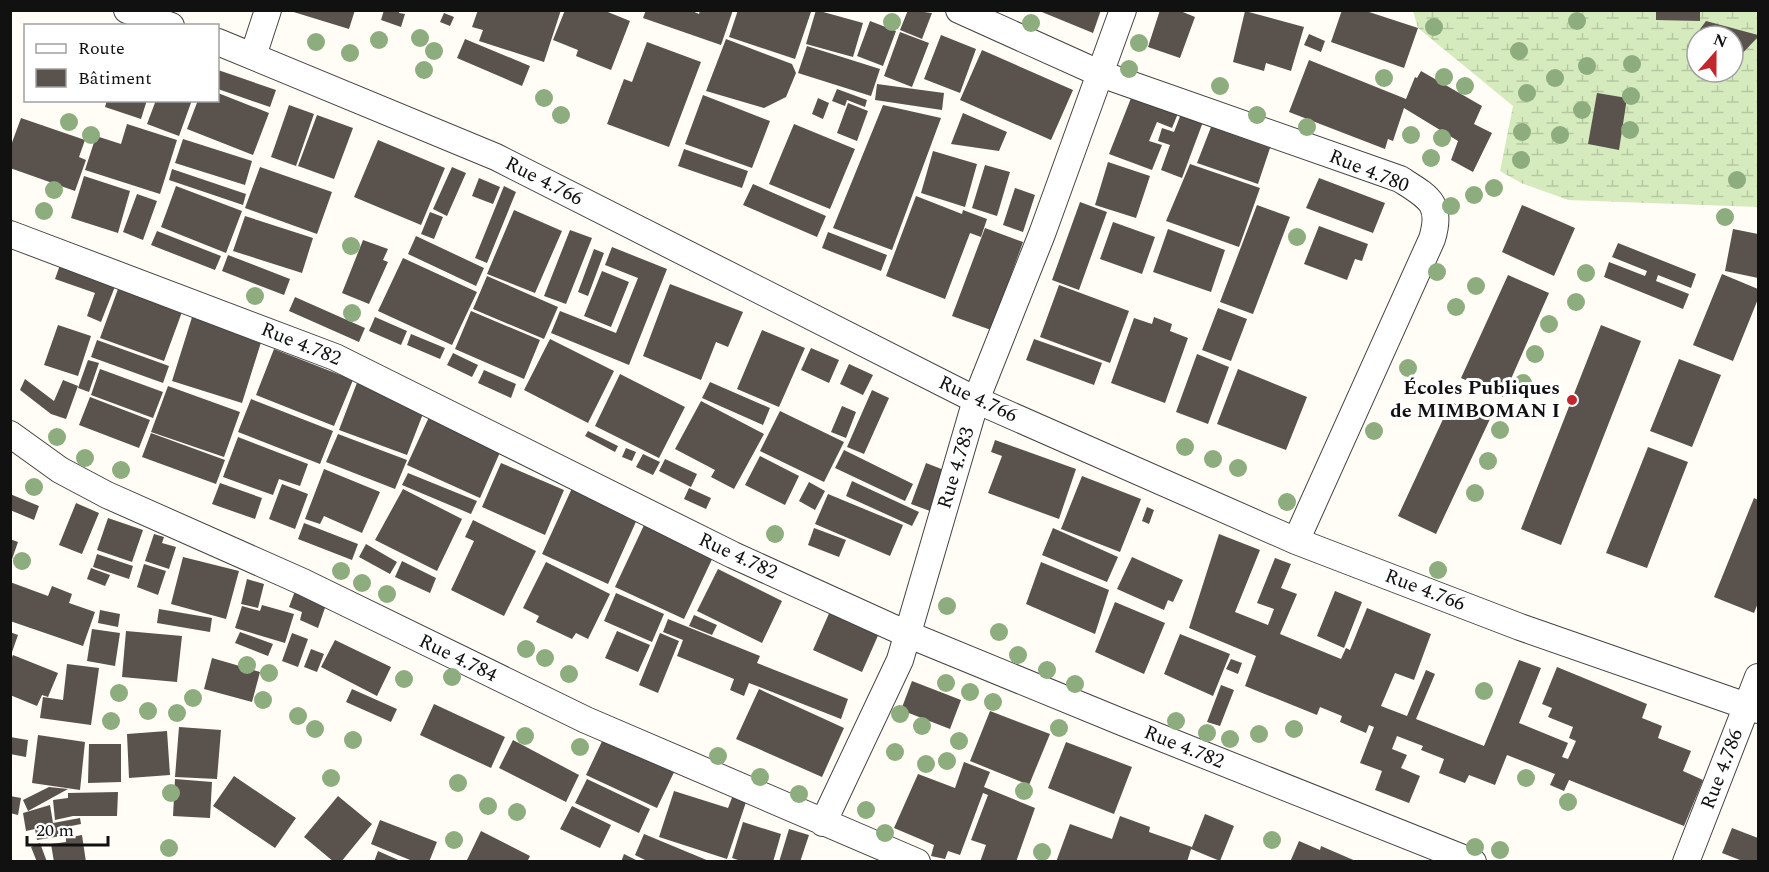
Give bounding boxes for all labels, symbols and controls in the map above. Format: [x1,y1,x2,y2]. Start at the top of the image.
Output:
legend [24,24,219,102]
north arrow [1685,24,1745,84]
text: N [1710,27,1730,54]
text: Route [78,35,125,62]
text: Bâtiment [78,65,152,92]
street label: Rue 4.780 [1324,141,1414,201]
street label: Rue 4.766 [500,149,588,213]
street label: Rue 4.782 [256,314,346,374]
street label: Rue 4.766 [934,368,1022,430]
place label: Écoles Publiques de MIMBOMAN I [1390,373,1560,426]
marker: Écoles Publiques de MIMBOMAN I [1565,393,1579,407]
street label: Rue 4.783 [929,423,983,513]
street label: Rue 4.782 [694,525,782,587]
street label: Rue 4.766 [1380,561,1470,619]
street label: Rue 4.784 [414,626,502,690]
street label: Rue 4.782 [1139,717,1229,777]
street label: Rue 4.786 [1693,724,1751,814]
scale bar [27,809,108,847]
text: 20 m [36,817,74,844]

